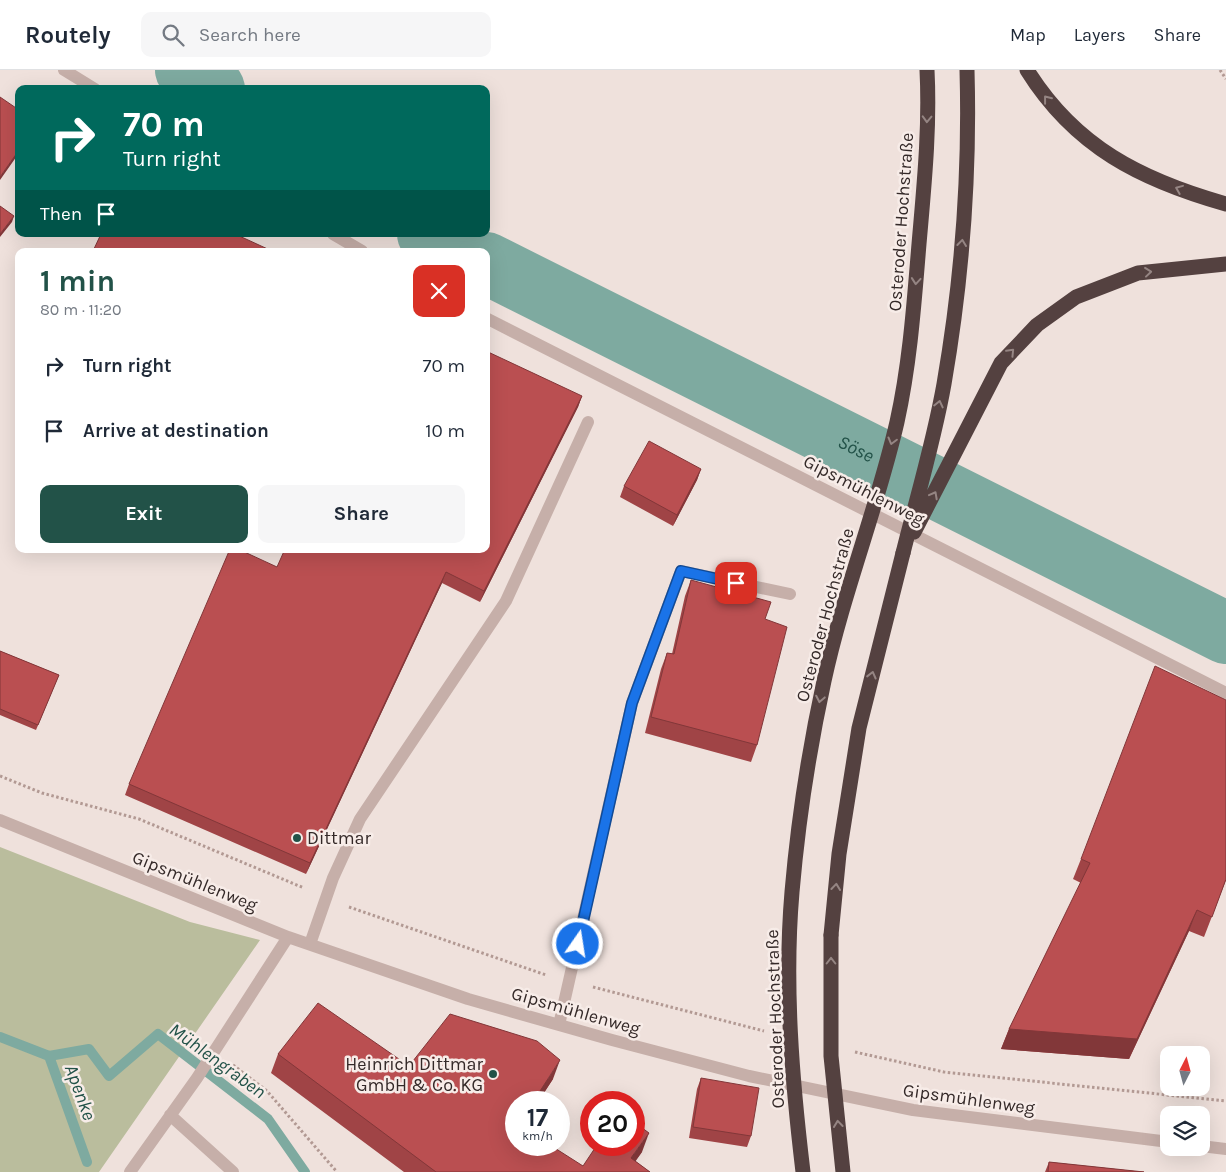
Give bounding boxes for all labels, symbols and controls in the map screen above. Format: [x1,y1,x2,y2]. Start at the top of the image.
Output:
search box [141,12,491,57]
text: Routely [25,21,111,49]
icon: search [159,21,187,49]
text: Search here [199,24,301,46]
text: Map [1010,24,1046,46]
text: Layers [1074,24,1126,46]
text: Share [1154,24,1201,46]
one-way arrow [1045,96,1053,105]
text: 70 m [123,104,205,145]
icon: right [40,105,105,170]
one-way arrow [922,115,933,123]
street label: Osteroder Hochstraße [884,132,918,312]
text: Turn right [123,146,221,172]
one-way arrow [1175,185,1184,196]
icon: arrive [92,200,120,228]
text: Then [40,203,82,225]
one-way arrow [956,239,967,247]
text: 1 min [40,263,115,299]
button: close [413,265,465,317]
one-way arrow [1144,267,1152,278]
one-way arrow [911,277,922,285]
text: 80 m · 11:20 [40,300,122,319]
one-way arrow [1005,349,1014,358]
icon: right [40,352,68,380]
text: Turn right [83,355,172,377]
text: 70 m [423,355,465,377]
one-way arrow [933,400,944,408]
icon: arrive [40,417,68,445]
text: Arrive at destination [83,420,269,442]
text: 10 m [425,420,465,442]
water label: Söse [834,431,878,467]
one-way arrow [887,437,897,445]
street label: Gipsmühlenweg [800,450,928,530]
button: Exit [40,485,248,543]
button: Share [258,485,465,543]
one-way arrow [928,491,938,500]
street label: Osteroder Hochstraße [791,526,859,704]
pin [715,562,757,604]
icon: arrive [722,569,750,597]
one-way arrow [866,670,877,679]
one-way arrow [816,694,826,703]
place label: Dittmar [307,827,372,849]
marker: Dittmar [291,832,303,844]
street label: Gipsmühlenweg [129,846,261,916]
one-way arrow [830,882,841,890]
position arrow [551,917,603,969]
street label: Osteroder Hochstraße [761,929,789,1109]
one-way arrow [826,957,836,965]
street label: Gipsmühlenweg [509,982,643,1040]
water label: Mühlengraben [165,1018,270,1103]
north arrow [1160,1046,1210,1096]
map controls [1160,1046,1210,1156]
place label: Heinrich Dittmar GmbH & Co. KG [345,1053,483,1096]
water label: Apenke [60,1062,100,1123]
marker: Heinrich Dittmar GmbH & Co. KG [487,1068,499,1080]
street label: Gipsmühlenweg [902,1079,1036,1119]
speed limit sign: 20 [580,1091,645,1156]
text: 17 [527,1103,548,1132]
button: layers [1160,1106,1210,1156]
one-way arrow [833,1119,844,1127]
text: km/h [522,1129,553,1143]

